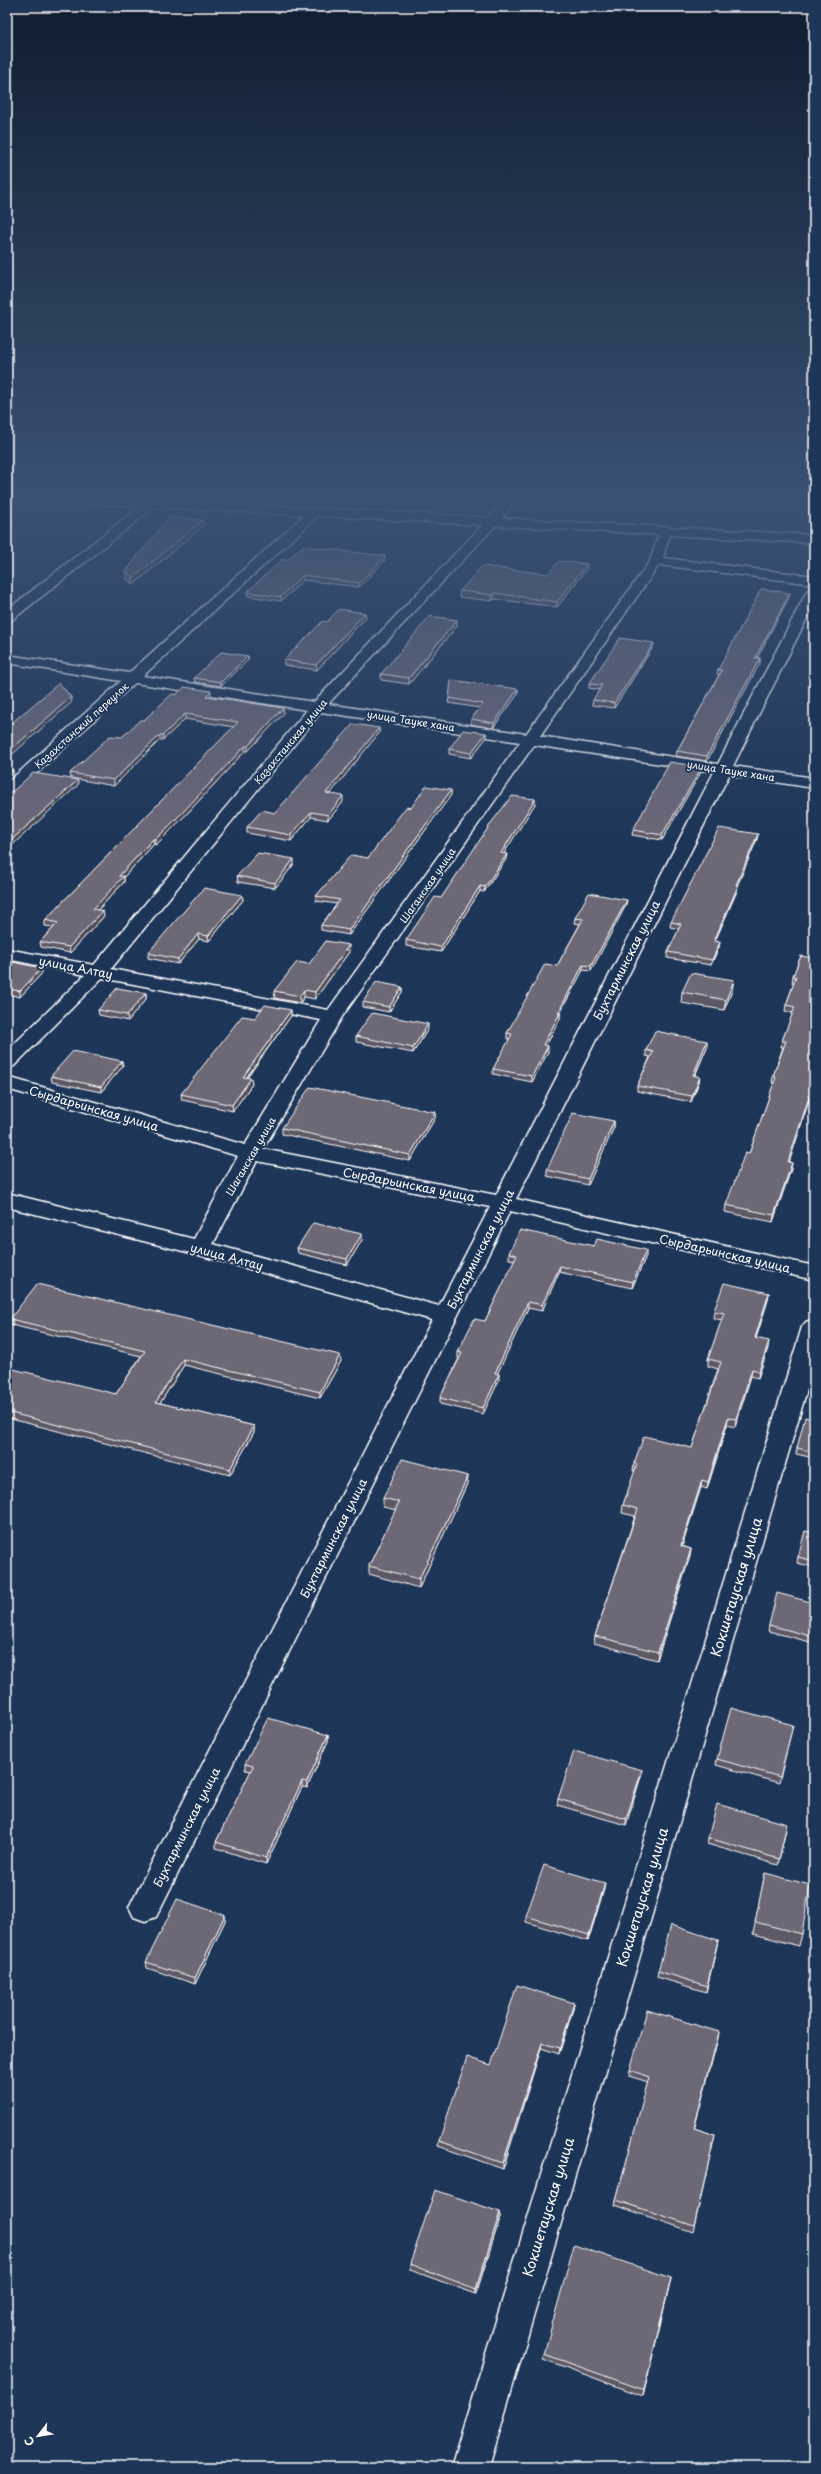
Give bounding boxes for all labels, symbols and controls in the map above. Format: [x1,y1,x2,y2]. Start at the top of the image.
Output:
street label: Казахстанский переулок [30,678,132,772]
street label: Казахстанская улица [250,695,331,787]
street label: улица Тауке хана [366,706,457,734]
street label: улица Тауке хана [686,756,777,784]
street label: Шаганская улица [395,844,459,926]
street label: Бухтарминская улица [588,897,664,1023]
street label: улица Алтау [38,951,115,983]
street label: Сырдарьинская улица [27,1081,161,1135]
street label: Шаганская улица [221,1113,279,1198]
street label: Сырдарьинская улица [342,1162,477,1206]
street label: Бухтарминская улица [442,1186,518,1312]
street label: Сырдарьинская улица [658,1229,793,1277]
street label: улица Алтау [189,1238,266,1274]
street label: Бухтарминская улица [295,1475,371,1601]
street label: Кокшетауская улица [705,1515,767,1659]
street label: Бухтарминская улица [148,1764,224,1890]
street label: Кокшетауская улица [611,1825,673,1969]
street label: Кокшетауская улица [517,2135,579,2279]
north arrow [18,2416,58,2456]
text: С [20,2433,38,2449]

